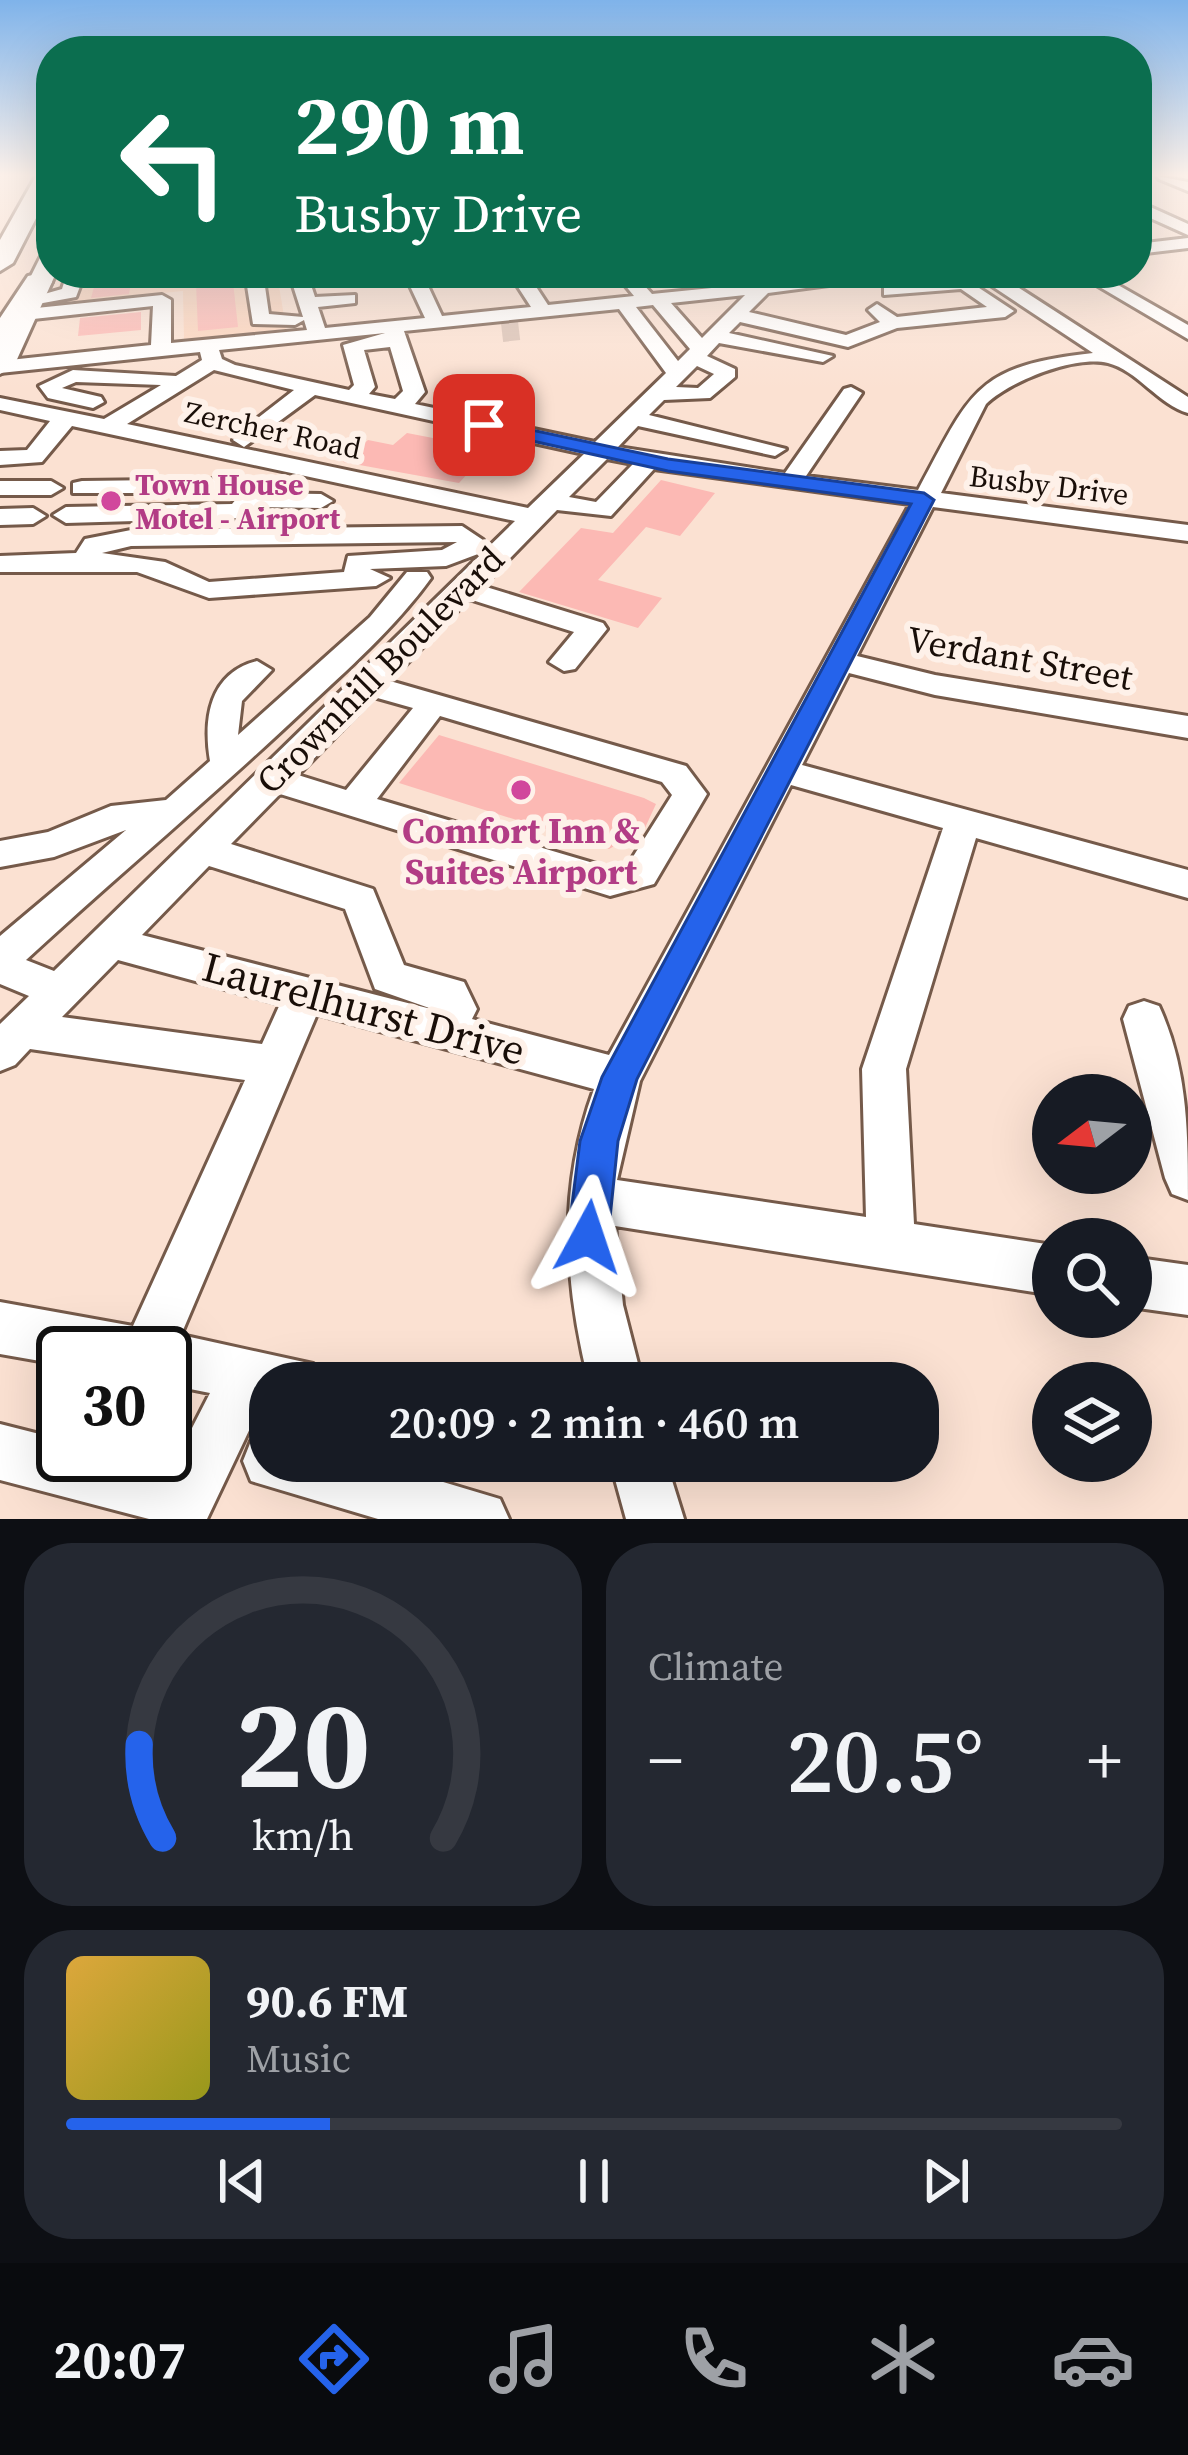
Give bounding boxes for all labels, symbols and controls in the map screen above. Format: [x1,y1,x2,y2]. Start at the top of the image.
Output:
text: 290 m [294,67,525,182]
icon: left [96,84,252,240]
text: Busby Drive [294,176,582,250]
pin [433,374,535,476]
street label: Zercher Road [181,391,365,469]
icon: arrive [451,392,517,458]
street label: Busby Drive [967,455,1131,515]
place label: Town House Motel - Airport [135,464,340,539]
marker: Town House Motel - Airport [98,488,124,514]
street label: Crownhill Boulevard [245,535,515,805]
street label: Verdant Street [904,614,1137,702]
marker: Comfort Inn & Suites Airport [508,777,534,803]
place label: Comfort Inn & Suites Airport [402,806,640,896]
street label: Laurelhurst Drive [196,937,532,1079]
north arrow [1032,1074,1152,1194]
map controls [1032,1074,1152,1482]
position arrow [525,1174,651,1300]
button: search [1032,1218,1152,1338]
speed limit sign: 30 [36,1326,192,1482]
button: layers [1032,1362,1152,1482]
text: 20:09 · 2 min · 460 m [389,1391,799,1453]
text: Climate [648,1640,783,1693]
text: 20 [235,1658,371,1829]
text: 20.5° [787,1699,983,1822]
text: − [648,1715,683,1805]
text: + [1087,1715,1122,1805]
text: km/h [252,1805,354,1863]
text: 90.6 FM [246,1970,408,2032]
text: Music [246,2032,351,2085]
icon: previous [209,2148,275,2214]
icon: pause [561,2148,627,2214]
icon: next [913,2148,979,2214]
icon: directions [292,2317,376,2401]
icon: music [482,2317,566,2401]
icon: phone [672,2317,756,2401]
icon: climate [861,2317,945,2401]
icon: car [1051,2317,1135,2401]
text: 20:07 [53,2322,186,2396]

